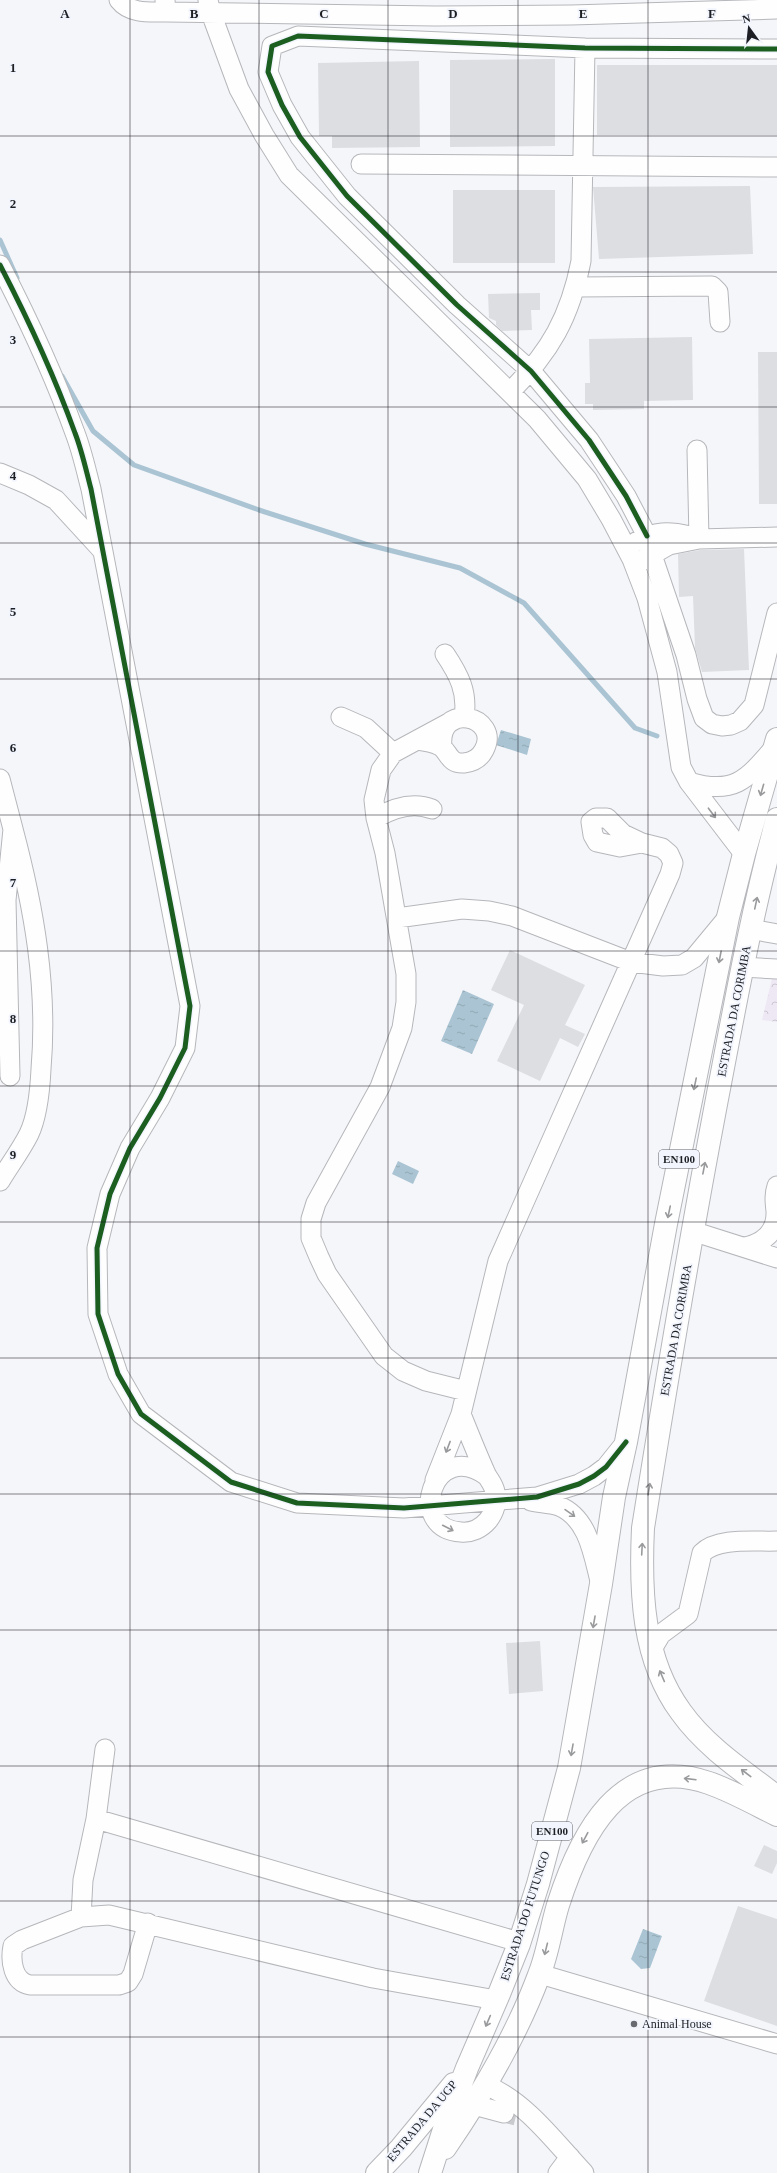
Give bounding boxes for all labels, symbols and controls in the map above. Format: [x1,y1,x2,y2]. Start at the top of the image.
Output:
text: A [60,6,70,21]
text: B [190,6,199,21]
text: C [319,6,329,21]
text: D [448,6,458,21]
text: E [579,6,587,21]
text: F [708,6,716,21]
north arrow [729,8,769,48]
text: N [741,12,752,25]
text: 1 [10,60,16,75]
text: 2 [10,196,16,211]
text: 3 [10,332,17,347]
text: 4 [10,468,17,483]
text: 5 [10,604,17,619]
text: 6 [10,740,17,755]
one-way arrow [758,783,765,796]
one-way arrow [708,808,716,819]
text: 7 [10,875,17,890]
one-way arrow [752,897,760,910]
street label: ESTRADA DA CORIMBA [714,944,754,1078]
one-way arrow [716,950,724,963]
text: 8 [10,1011,17,1026]
one-way arrow [690,1077,698,1090]
text: 9 [10,1147,17,1162]
road number: EN100 [659,1150,699,1168]
one-way arrow [700,1162,708,1175]
one-way arrow [664,1205,672,1218]
street label: ESTRADA DA CORIMBA [658,1263,695,1397]
one-way arrow [444,1441,452,1453]
one-way arrow [645,1483,653,1496]
one-way arrow [565,1509,576,1517]
one-way arrow [442,1525,454,1532]
one-way arrow [638,1543,645,1556]
one-way arrow [590,1615,598,1628]
one-way arrow [658,1671,665,1683]
one-way arrow [568,1743,576,1756]
one-way arrow [740,1769,751,1777]
one-way arrow [684,1775,697,1783]
road number: EN100 [532,1822,572,1840]
one-way arrow [581,1832,588,1844]
street label: ESTRADA DO FUTUNGO [497,1849,553,1983]
one-way arrow [542,1942,550,1955]
one-way arrow [483,2015,491,2027]
place label: Animal House [642,2017,712,2031]
marker: Animal House [629,2019,639,2029]
street label: ESTRADA DA UGP [384,2077,460,2164]

